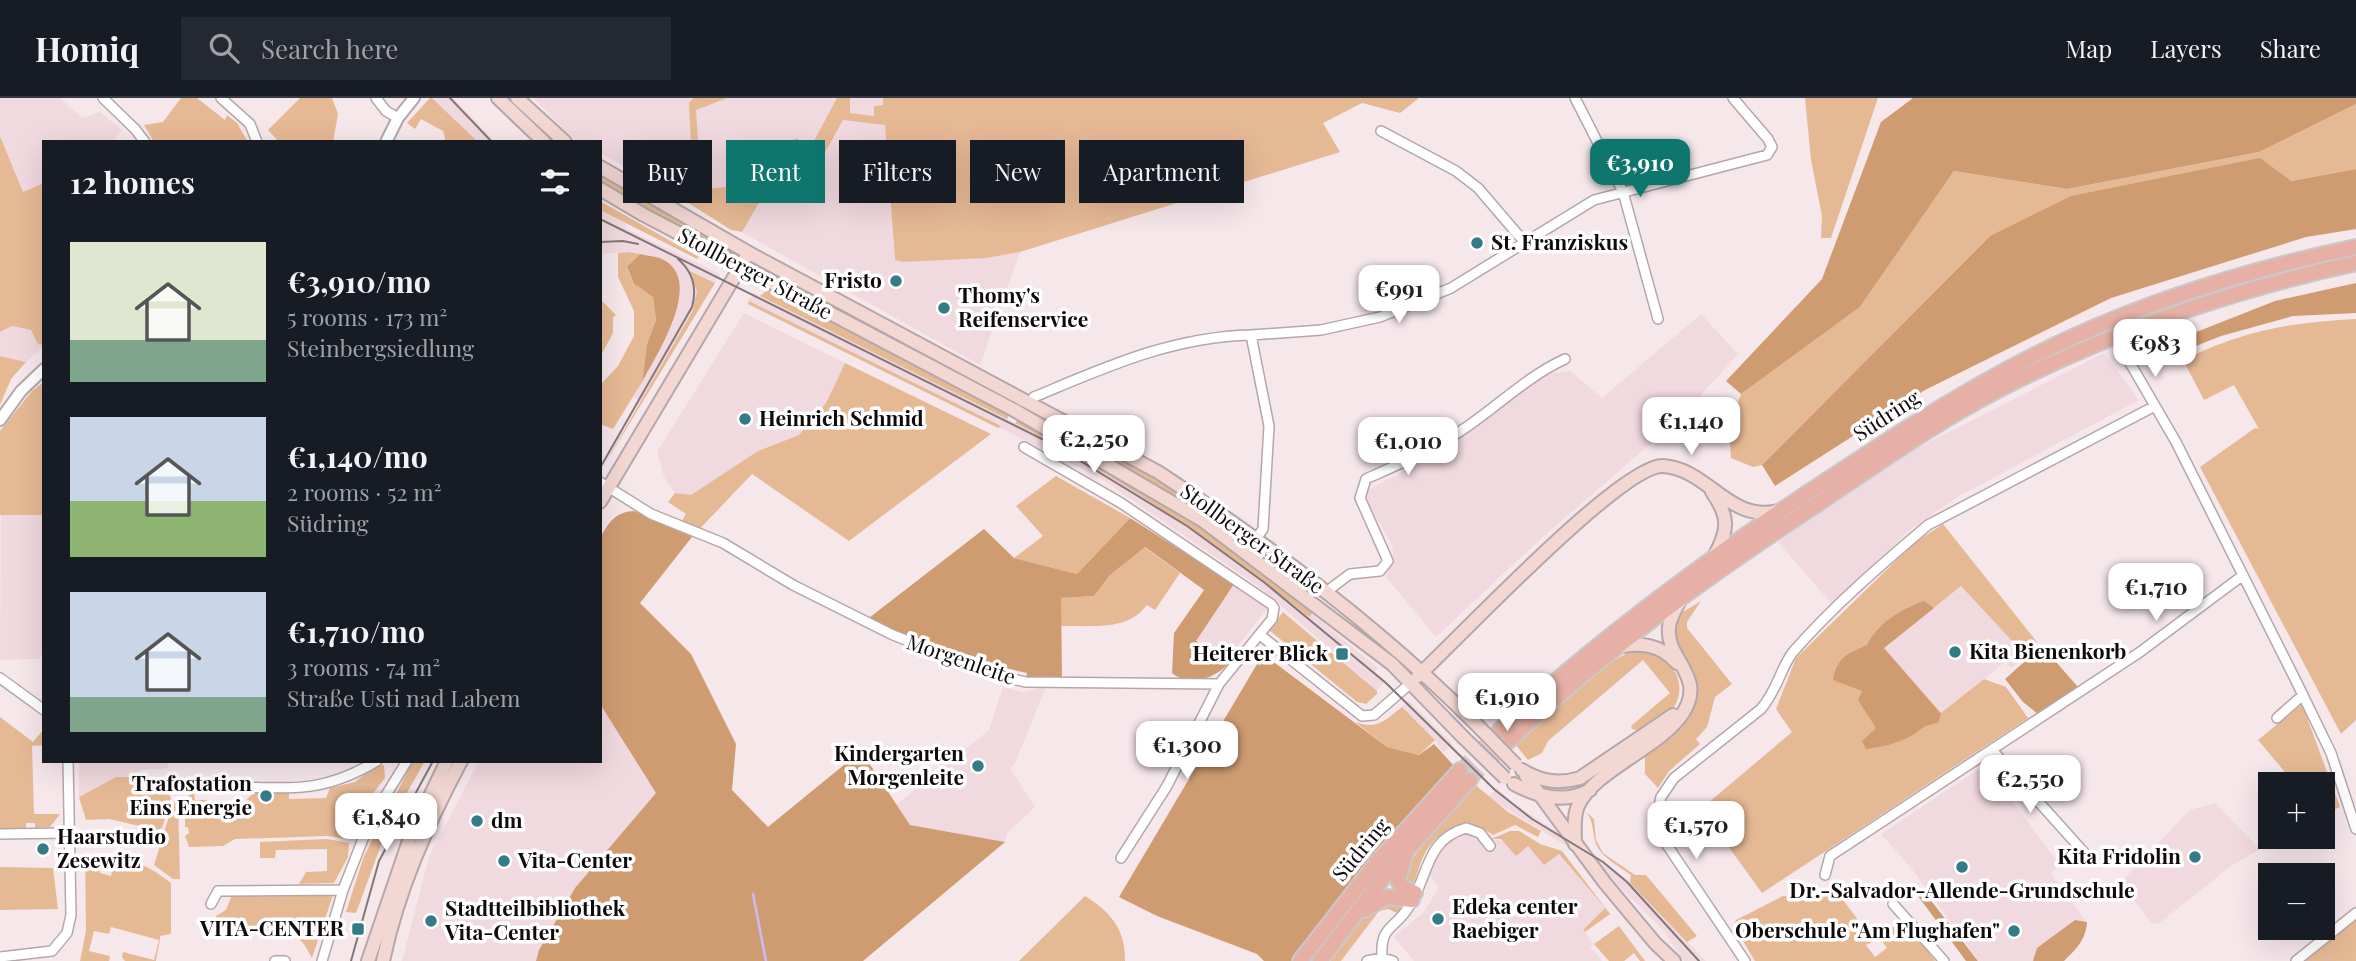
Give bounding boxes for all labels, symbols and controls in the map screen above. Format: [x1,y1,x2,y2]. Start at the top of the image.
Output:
search box [181,17,671,80]
text: Homiq [35,26,139,70]
icon: search [205,29,243,67]
text: Search here [261,31,398,66]
text: Map [2066,32,2112,64]
text: Layers [2150,32,2222,64]
text: Share [2260,32,2321,64]
chip: Buy [623,140,712,203]
chip: Rent [726,140,825,203]
chip: Filters [839,140,956,203]
chip: New [970,140,1065,203]
chip: Apartment [1079,140,1244,203]
pin: €3,910 [1583,140,1697,199]
text: €3,910 [1606,146,1674,177]
text: 12 homes [70,162,195,202]
icon: filters [536,163,574,201]
street label: Stollberger Straße [674,220,838,325]
place label: St. Franziskus [1491,227,1628,255]
marker: St. Franziskus [1469,235,1485,251]
text: €3,910/mo [287,261,431,301]
place label: Fristo [824,265,882,293]
pin: €991 [1358,266,1440,325]
icon: home [126,270,210,354]
text: €991 [1375,272,1423,303]
marker: Fristo [888,273,904,289]
place label: Thomy's Reifenservice [958,280,1088,332]
marker: Thomy's Reifenservice [936,300,952,316]
text: 5 rooms · 173 m² [287,301,447,332]
pin: €983 [2114,320,2196,379]
text: €983 [2129,326,2181,357]
text: Steinbergsiedlung [287,332,474,363]
street label: Südring [1847,382,1925,446]
pin: €1,140 [1634,398,1748,457]
place label: Heinrich Schmid [759,403,924,431]
text: €1,140 [1658,404,1724,435]
marker: Heinrich Schmid [737,411,753,427]
pin: €2,250 [1037,416,1151,475]
pin: €1,010 [1351,418,1465,477]
text: €2,250 [1059,422,1129,453]
text: €1,010 [1374,424,1442,455]
text: €1,140/mo [287,436,428,476]
icon: home [126,445,210,529]
text: 2 rooms · 52 m² [287,476,441,507]
street label: Stollberger Straße [1176,476,1331,599]
text: Südring [287,507,369,538]
pin: €1,710 [2099,564,2213,623]
text: €1,710 [2124,570,2188,601]
text: €1,710/mo [287,611,425,651]
icon: home [126,620,210,704]
street label: Morgenleite [903,626,1020,690]
place label: Kita Bienenkorb [1969,636,2126,664]
place label: Heiterer Blick [1193,638,1329,666]
marker: Kita Bienenkorb [1947,644,1963,660]
marker: Heiterer Blick [1334,646,1350,662]
text: 3 rooms · 74 m² [287,651,440,682]
pin: €1,910 [1450,674,1564,733]
text: €1,910 [1474,680,1540,711]
text: Straße Usti nad Labem [287,682,520,713]
pin: €1,300 [1130,722,1244,781]
text: €1,300 [1152,728,1222,759]
place label: Kindergarten Morgenleite [834,738,964,790]
pin: €2,550 [1973,756,2087,815]
marker: Kindergarten Morgenleite [970,758,986,774]
text: €2,550 [1996,762,2064,793]
place label: Trafostation Eins Energie [129,768,252,820]
map controls [2258,772,2335,940]
button: + [2258,772,2335,849]
marker: Trafostation Eins Energie [258,788,274,804]
pin: €1,840 [329,794,443,853]
text: €1,840 [351,800,421,831]
pin: €1,570 [1639,802,1753,861]
place label: dm [491,805,523,833]
text: €1,570 [1663,808,1729,839]
street label: Südring [1325,811,1394,886]
marker: dm [469,813,485,829]
place label: Haarstudio Zesewitz [57,821,166,873]
marker: Haarstudio Zesewitz [35,841,51,857]
place label: Kita Fridolin [2057,841,2181,869]
place label: Vita-Center [517,845,632,873]
marker: Kita Fridolin [2187,849,2203,865]
marker: Vita-Center [496,853,512,869]
marker: Dr.-Salvador-Allende-Grundschule [1954,859,1970,875]
button: − [2258,863,2335,940]
place label: Dr.-Salvador-Allende-Grundschule [1789,875,2135,903]
place label: Edeka center Raebiger [1452,891,1578,943]
place label: Stadtteilbibliothek Vita-Center [444,893,626,945]
marker: Edeka center Raebiger [1430,911,1446,927]
place label: VITA-CENTER [199,913,344,941]
marker: Stadtteilbibliothek Vita-Center [423,913,439,929]
place label: Oberschule "Am Flughafen" [1735,915,2000,943]
marker: VITA-CENTER [350,921,366,937]
marker: Oberschule "Am Flughafen" [2006,923,2022,939]

